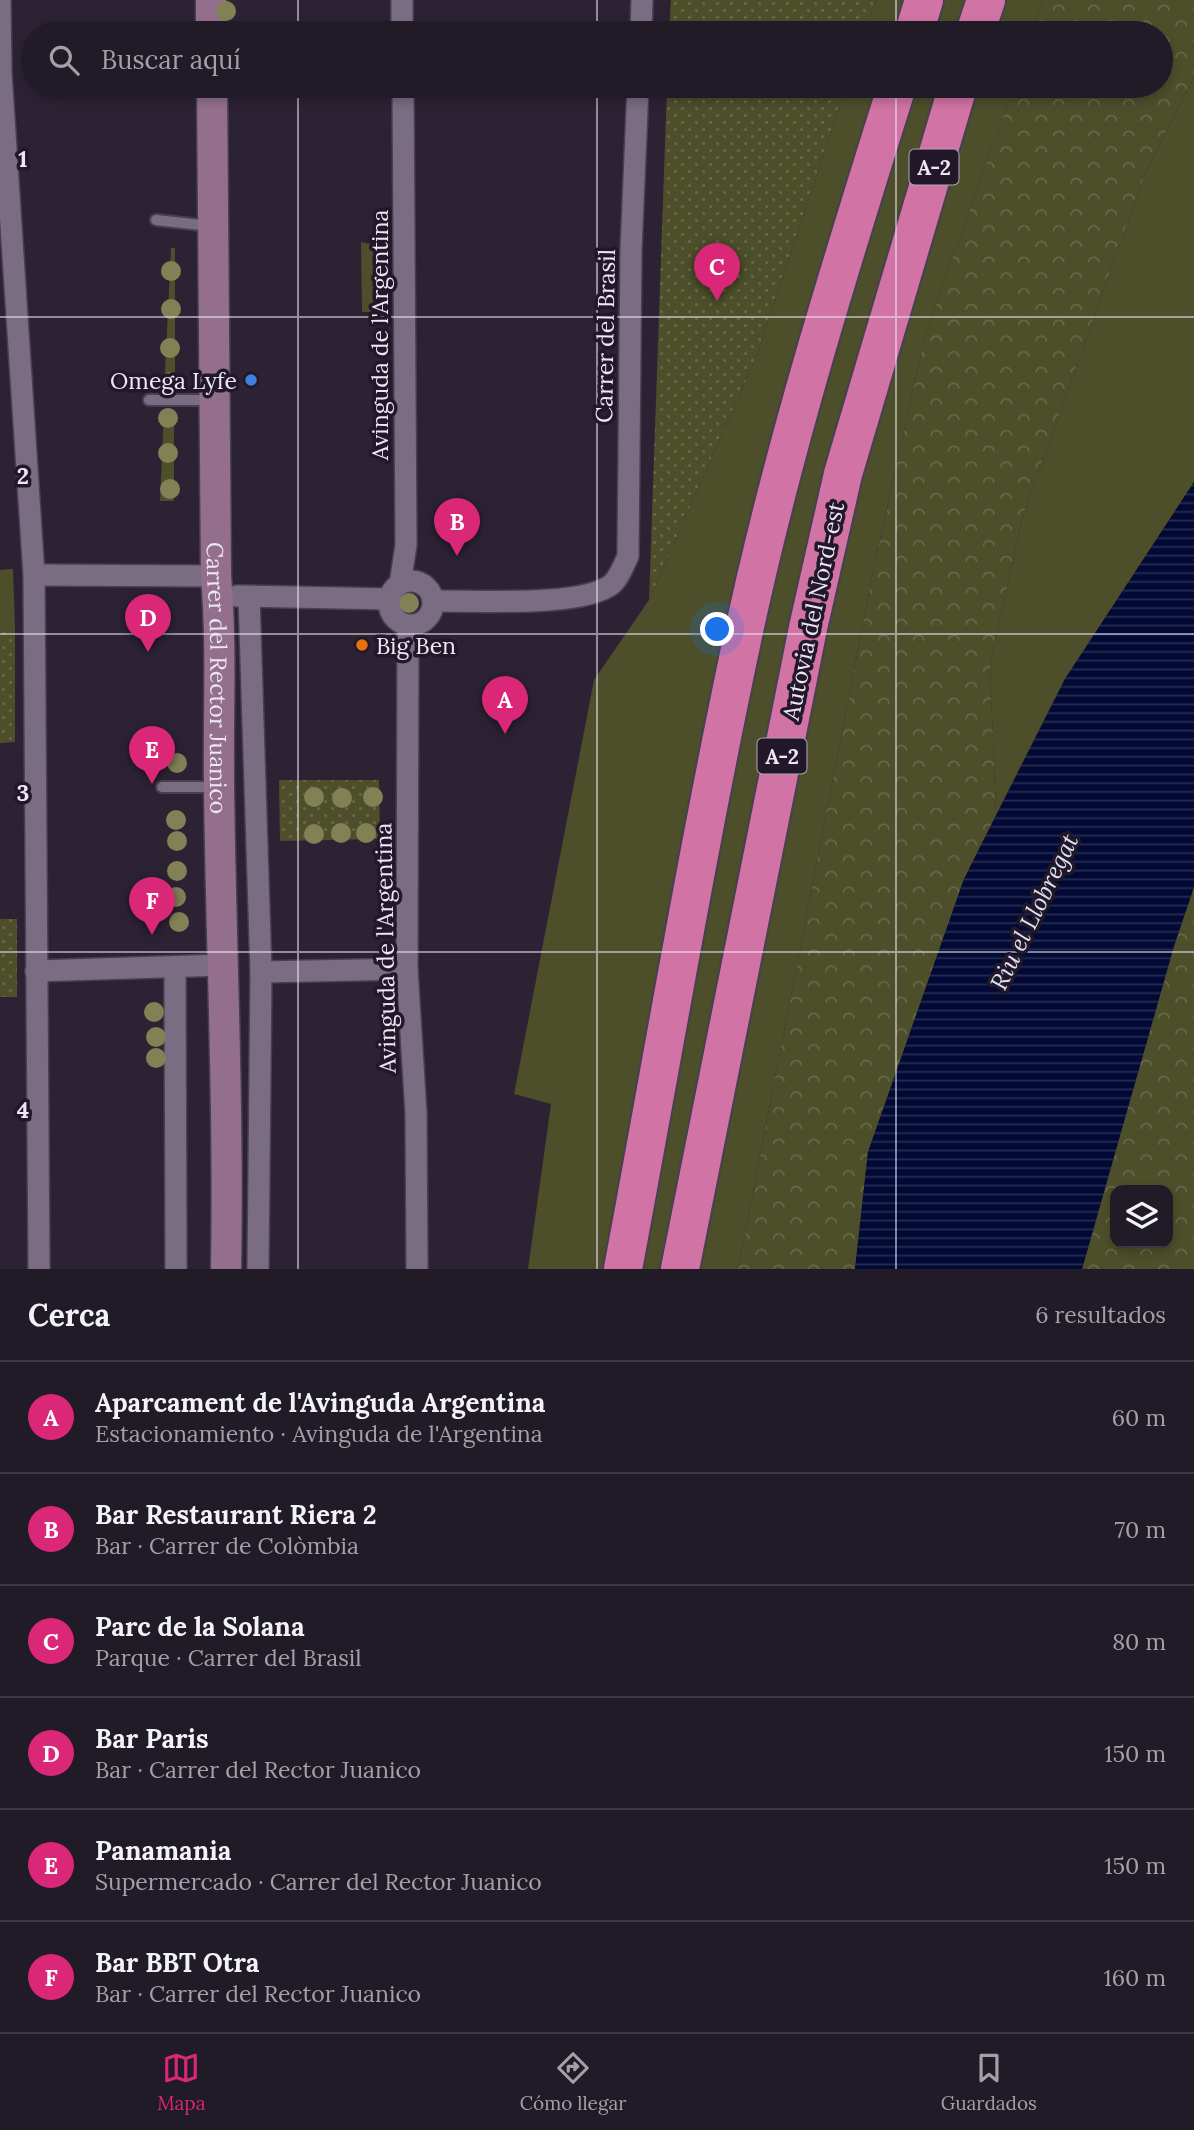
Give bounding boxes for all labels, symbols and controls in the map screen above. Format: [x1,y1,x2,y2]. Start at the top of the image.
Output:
search box [21,21,1173,98]
icon: search [45,41,83,79]
text: Buscar aquí [101,43,241,76]
text: 1 [18,144,28,173]
road number: A-2 [909,150,958,184]
street label: Avinguda de l'Argentina [365,210,394,461]
pin: C [694,243,740,301]
street label: Carrer del Brasil [589,249,621,423]
place label: Omega Lyfe [110,366,237,395]
marker: Omega Lyfe [243,372,259,388]
text: 2 [17,461,29,490]
pin: B [434,498,480,556]
street label: Autovia del Nord-est [775,499,850,724]
street label: Carrer del Rector Juanico [201,542,234,814]
pin: D [125,594,171,652]
your location [700,612,734,646]
place label: Big Ben [376,631,456,660]
marker: Big Ben [354,637,370,653]
pin: A [482,676,528,734]
pin: E [129,726,175,784]
road number: A-2 [758,738,806,774]
text: 3 [17,778,29,807]
street label: Avinguda de l'Argentina [368,822,402,1075]
water label: Riu el Llobregat [983,829,1085,995]
pin: F [129,877,175,935]
text: 4 [17,1095,29,1124]
map controls [1110,1185,1173,1248]
button: layers [1110,1185,1173,1248]
text: Cerca [28,1296,110,1334]
text: 6 resultados [1035,1300,1166,1329]
text: Aparcament de l'Avinguda Argentina [95,1386,545,1419]
text: A [43,1403,59,1432]
text: 60 m [1112,1403,1166,1432]
text: Estacionamiento · Avinguda de l'Argentina [95,1419,543,1448]
text: Bar Restaurant Riera 2 [95,1498,377,1531]
text: B [43,1515,59,1544]
text: 70 m [1115,1515,1166,1544]
text: Bar · Carrer de Colòmbia [95,1531,359,1560]
text: Parc de la Solana [95,1610,305,1643]
text: C [43,1627,59,1656]
text: 80 m [1112,1627,1166,1656]
text: Parque · Carrer del Brasil [95,1643,362,1672]
text: Bar Paris [95,1722,209,1755]
text: D [42,1739,60,1768]
text: 150 m [1104,1739,1166,1768]
text: Bar · Carrer del Rector Juanico [95,1755,421,1784]
text: Panamania [95,1834,231,1867]
text: E [44,1851,58,1880]
text: 150 m [1104,1851,1166,1880]
text: Supermercado · Carrer del Rector Juanico [95,1867,542,1896]
text: Bar BBT Otra [95,1946,259,1979]
text: F [44,1963,58,1992]
text: 160 m [1103,1963,1166,1992]
text: Bar · Carrer del Rector Juanico [95,1979,421,2008]
tab: Mapa [157,2049,206,2115]
tab: Cómo llegar [520,2049,626,2115]
tab: Guardados [941,2049,1037,2115]

